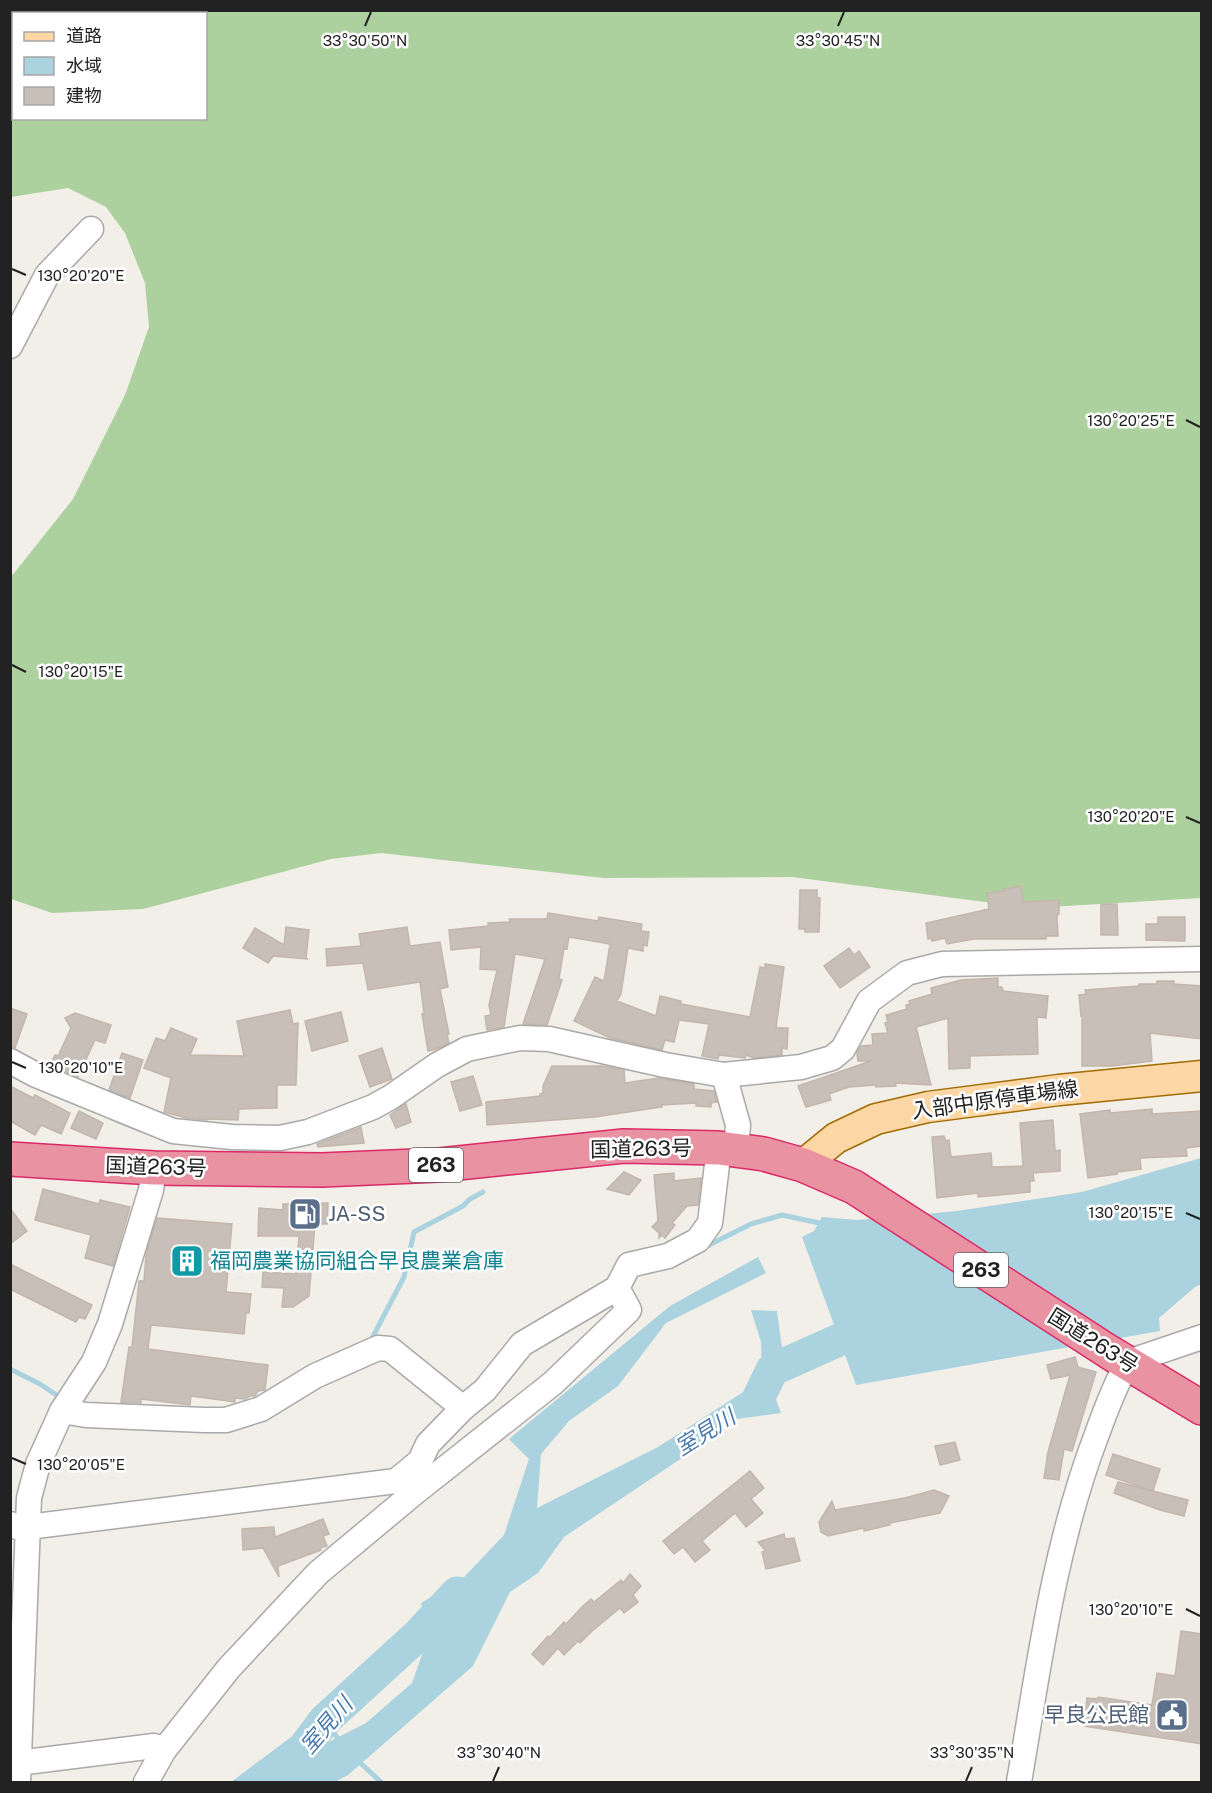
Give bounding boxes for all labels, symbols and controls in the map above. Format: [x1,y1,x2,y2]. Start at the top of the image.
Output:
legend [12,12,207,120]
text: 道路 [66,25,102,46]
text: 33°30'50"N [323,32,407,49]
text: 33°30'45"N [796,32,880,49]
text: 水域 [66,55,102,76]
text: 建物 [66,85,102,106]
text: 130°20'20"E [37,267,125,284]
text: 130°20'25"E [1087,412,1175,429]
text: 130°20'15"E [39,663,123,680]
text: 130°20'20"E [1087,808,1175,825]
text: 130°20'10"E [39,1059,123,1076]
street label: 入部中原停車場線 [910,1075,1080,1124]
street label: 国道263号 [590,1135,692,1162]
road number: 263 [409,1148,463,1182]
street label: 国道263号 [105,1152,207,1181]
fuel station icon: JA-SS [287,1196,323,1232]
place label: JA-SS [328,1201,385,1226]
text: 130°20'15"E [1089,1204,1173,1221]
building icon: 福岡農業協同組合早良農業倉庫 [169,1243,205,1279]
place label: 福岡農業協同組合早良農業倉庫 [210,1248,504,1273]
road number: 263 [954,1253,1008,1287]
street label: 国道263号 [1044,1303,1143,1378]
water label: 室見川 [670,1402,742,1461]
text: 130°20'05"E [37,1456,125,1473]
text: 130°20'10"E [1089,1601,1173,1618]
water label: 室見川 [295,1690,359,1758]
public building icon: 早良公民館 [1154,1697,1190,1733]
place label: 早良公民館 [1044,1702,1149,1727]
text: 33°30'40"N [457,1744,541,1761]
text: 33°30'35"N [930,1744,1014,1761]

